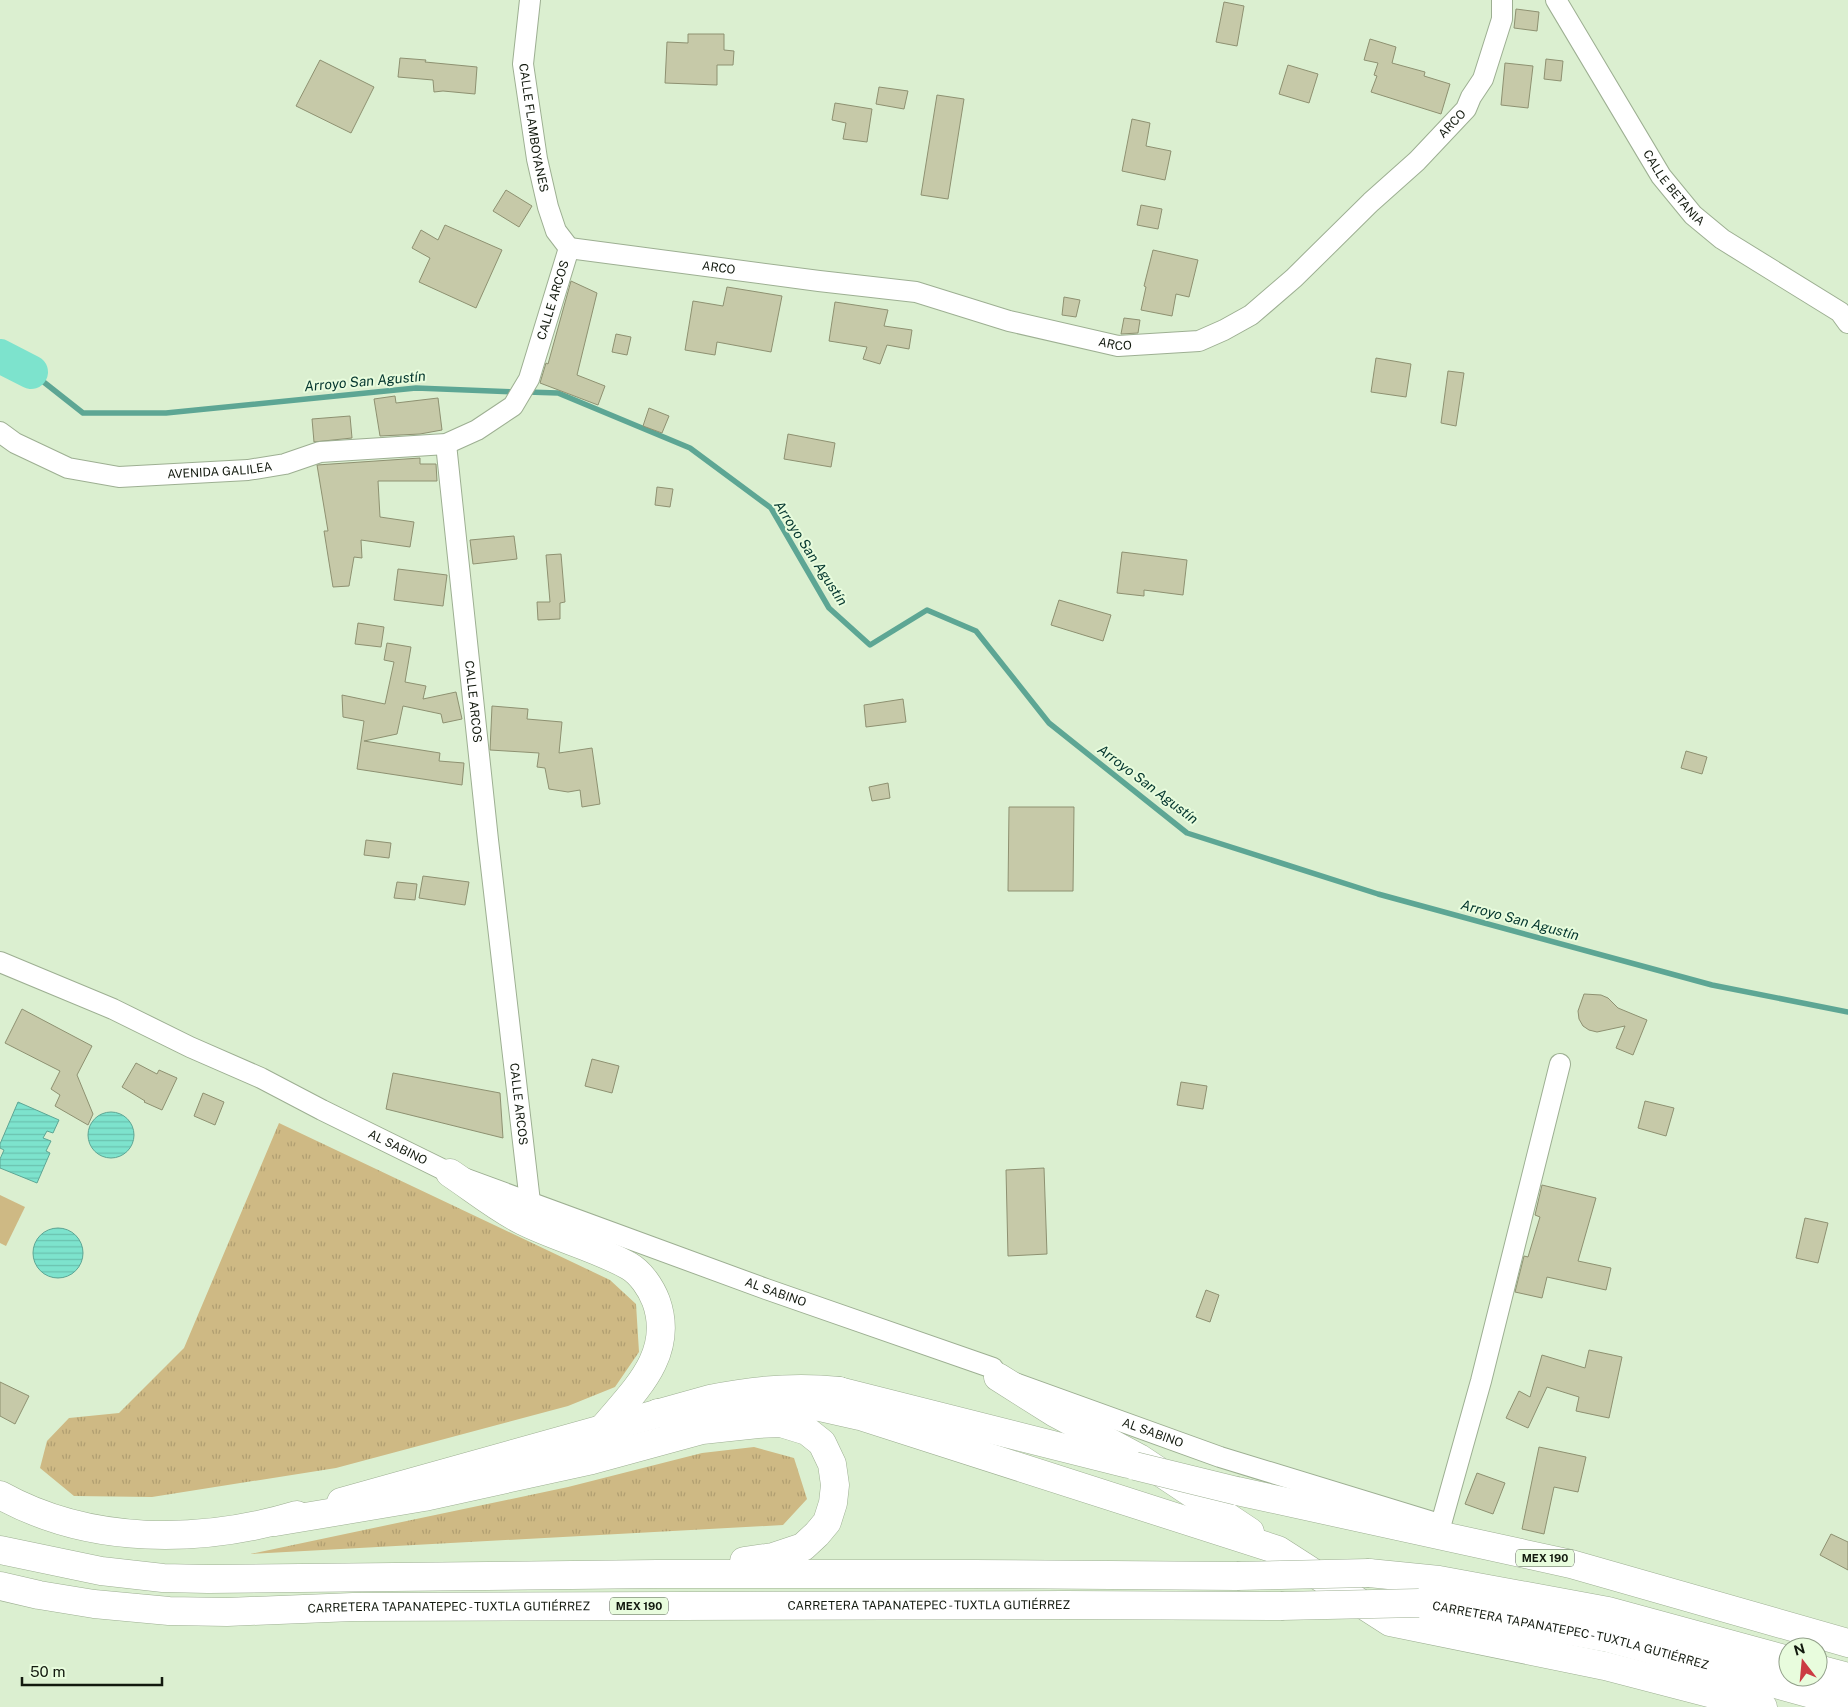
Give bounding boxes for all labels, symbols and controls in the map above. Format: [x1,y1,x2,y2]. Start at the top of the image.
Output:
street label: CALLE FLAMBOYANES [516,62,551,193]
street label: ARCO [1435,107,1469,141]
street label: CALLE BETANIA [1640,147,1708,229]
street label: CALLE ARCOS [534,259,572,342]
street label: ARCO [701,259,736,277]
street label: ARCO [1097,335,1132,353]
water label: Arroyo San Agustín [304,368,426,394]
street label: AVENIDA GALILEA [167,459,274,481]
water label: Arroyo San Agustín [771,498,851,609]
street label: CALLE ARCOS [462,660,485,743]
water label: Arroyo San Agustín [1095,741,1202,827]
water label: Arroyo San Agustín [1459,897,1581,944]
street label: CALLE ARCOS [507,1062,530,1146]
street label: AL SABINO [366,1127,430,1168]
street label: AL SABINO [743,1275,808,1310]
street label: AL SABINO [1120,1415,1185,1450]
road number: MEX 190 [1516,1550,1574,1566]
road number: MEX 190 [610,1598,668,1614]
street label: CARRETERA TAPANATEPEC - TUXTLA GUTIÉRREZ [787,1598,1071,1613]
street label: CARRETERA TAPANATEPEC - TUXTLA GUTIÉRREZ [307,1599,591,1616]
street label: CARRETERA TAPANATEPEC - TUXTLA GUTIÉRREZ [1431,1599,1711,1672]
north arrow [1778,1637,1828,1687]
text: N [1792,1640,1807,1659]
scale bar [22,1654,162,1686]
text: 50 m [30,1663,65,1680]

